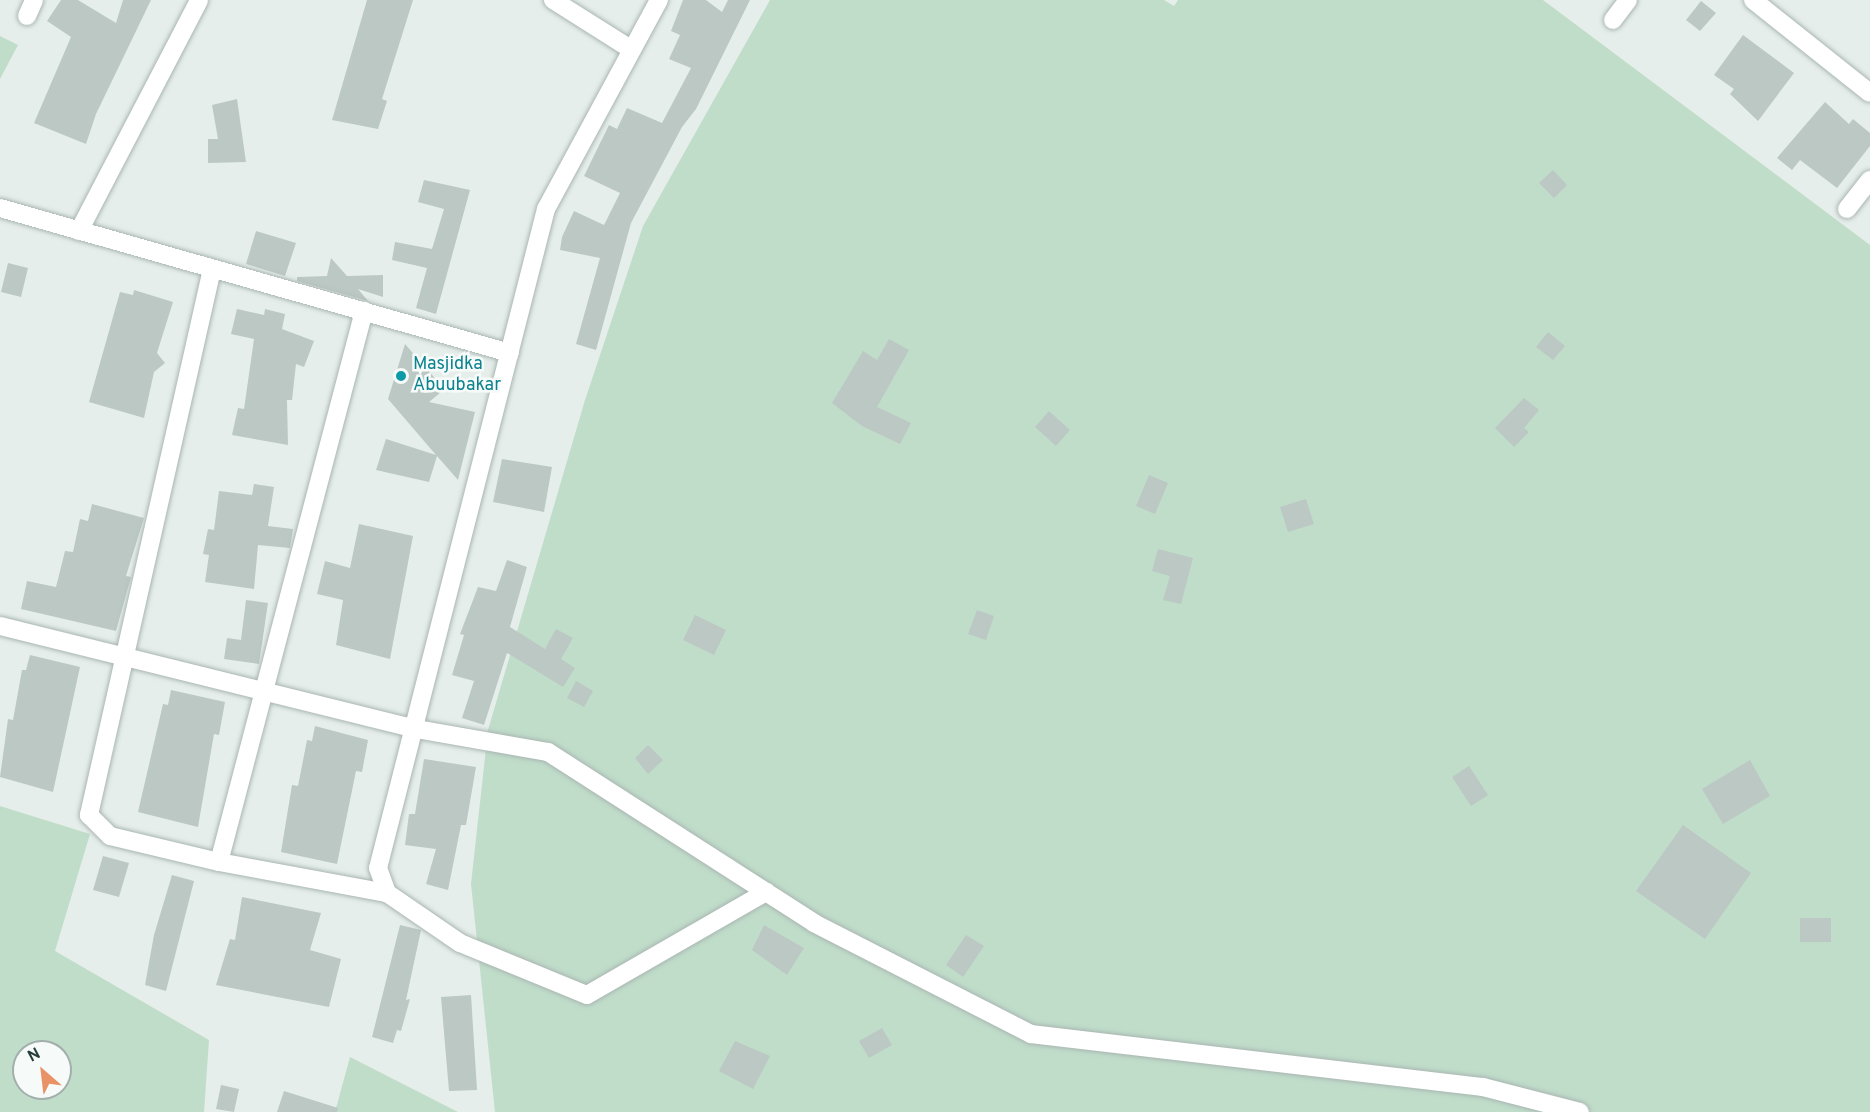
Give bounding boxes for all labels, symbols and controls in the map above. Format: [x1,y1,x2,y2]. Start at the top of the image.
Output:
place label: Masjidka Abuubakar [413,355,501,398]
marker: Masjidka Abuubakar [394,369,408,383]
north arrow [12,1040,72,1100]
text: N [25,1044,44,1067]

